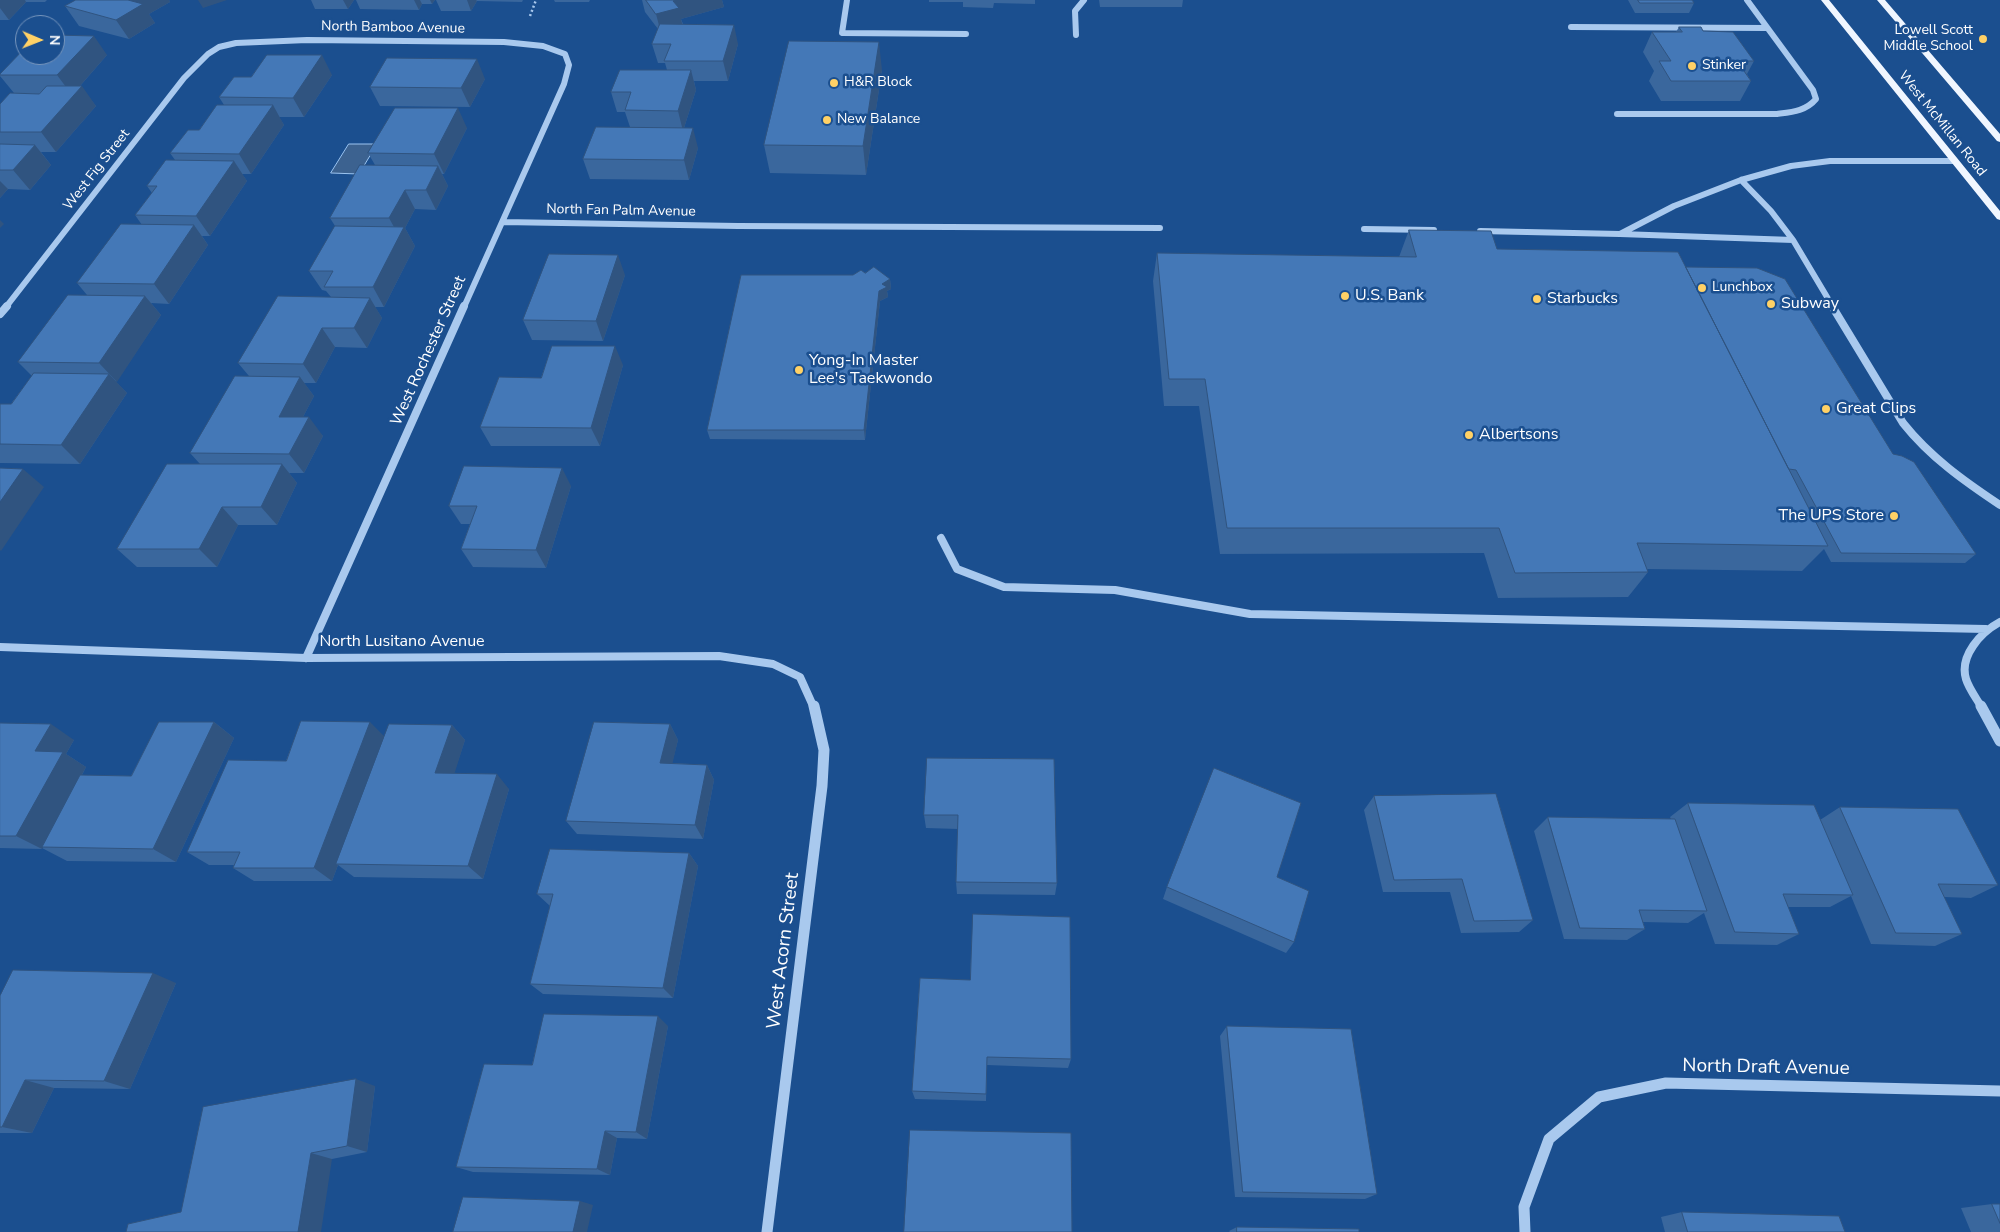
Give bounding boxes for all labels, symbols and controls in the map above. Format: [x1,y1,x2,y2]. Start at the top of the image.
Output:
north arrow [15,15,65,65]
street label: North Bamboo Avenue [321,18,465,38]
place label: Lowell Scott Middle School [1884,23,1973,56]
marker: Lowell Scott Middle School [1977,33,1989,45]
text: N [45,35,64,46]
place label: Stinker [1702,58,1746,74]
marker: Stinker [1686,60,1698,72]
street label: West McMillan Road [1894,68,1990,180]
place label: H&R Block [844,75,912,91]
marker: H&R Block [828,77,840,89]
place label: New Balance [837,112,920,128]
marker: New Balance [821,114,833,126]
street label: West Fig Street [60,126,134,214]
street label: North Fan Palm Avenue [546,201,696,221]
street label: West Rochester Street [387,273,471,429]
place label: Lunchbox [1712,280,1773,296]
marker: Lunchbox [1696,282,1708,294]
place label: U.S. Bank [1355,286,1424,306]
place label: Starbucks [1547,289,1618,309]
marker: U.S. Bank [1339,290,1351,302]
marker: Starbucks [1531,293,1543,305]
place label: Subway [1781,294,1839,314]
marker: Subway [1765,298,1777,310]
place label: Yong-In Master Lee's Taekwondo [809,351,933,389]
marker: Yong-In Master Lee's Taekwondo [793,364,805,376]
place label: Great Clips [1836,399,1916,419]
marker: Great Clips [1820,403,1832,415]
place label: Albertsons [1479,425,1558,445]
marker: Albertsons [1463,429,1475,441]
place label: The UPS Store [1779,506,1884,526]
marker: The UPS Store [1888,510,1900,522]
street label: North Lusitano Avenue [319,632,485,652]
street label: West Acorn Street [763,871,805,1031]
street label: North Draft Avenue [1682,1055,1850,1081]

